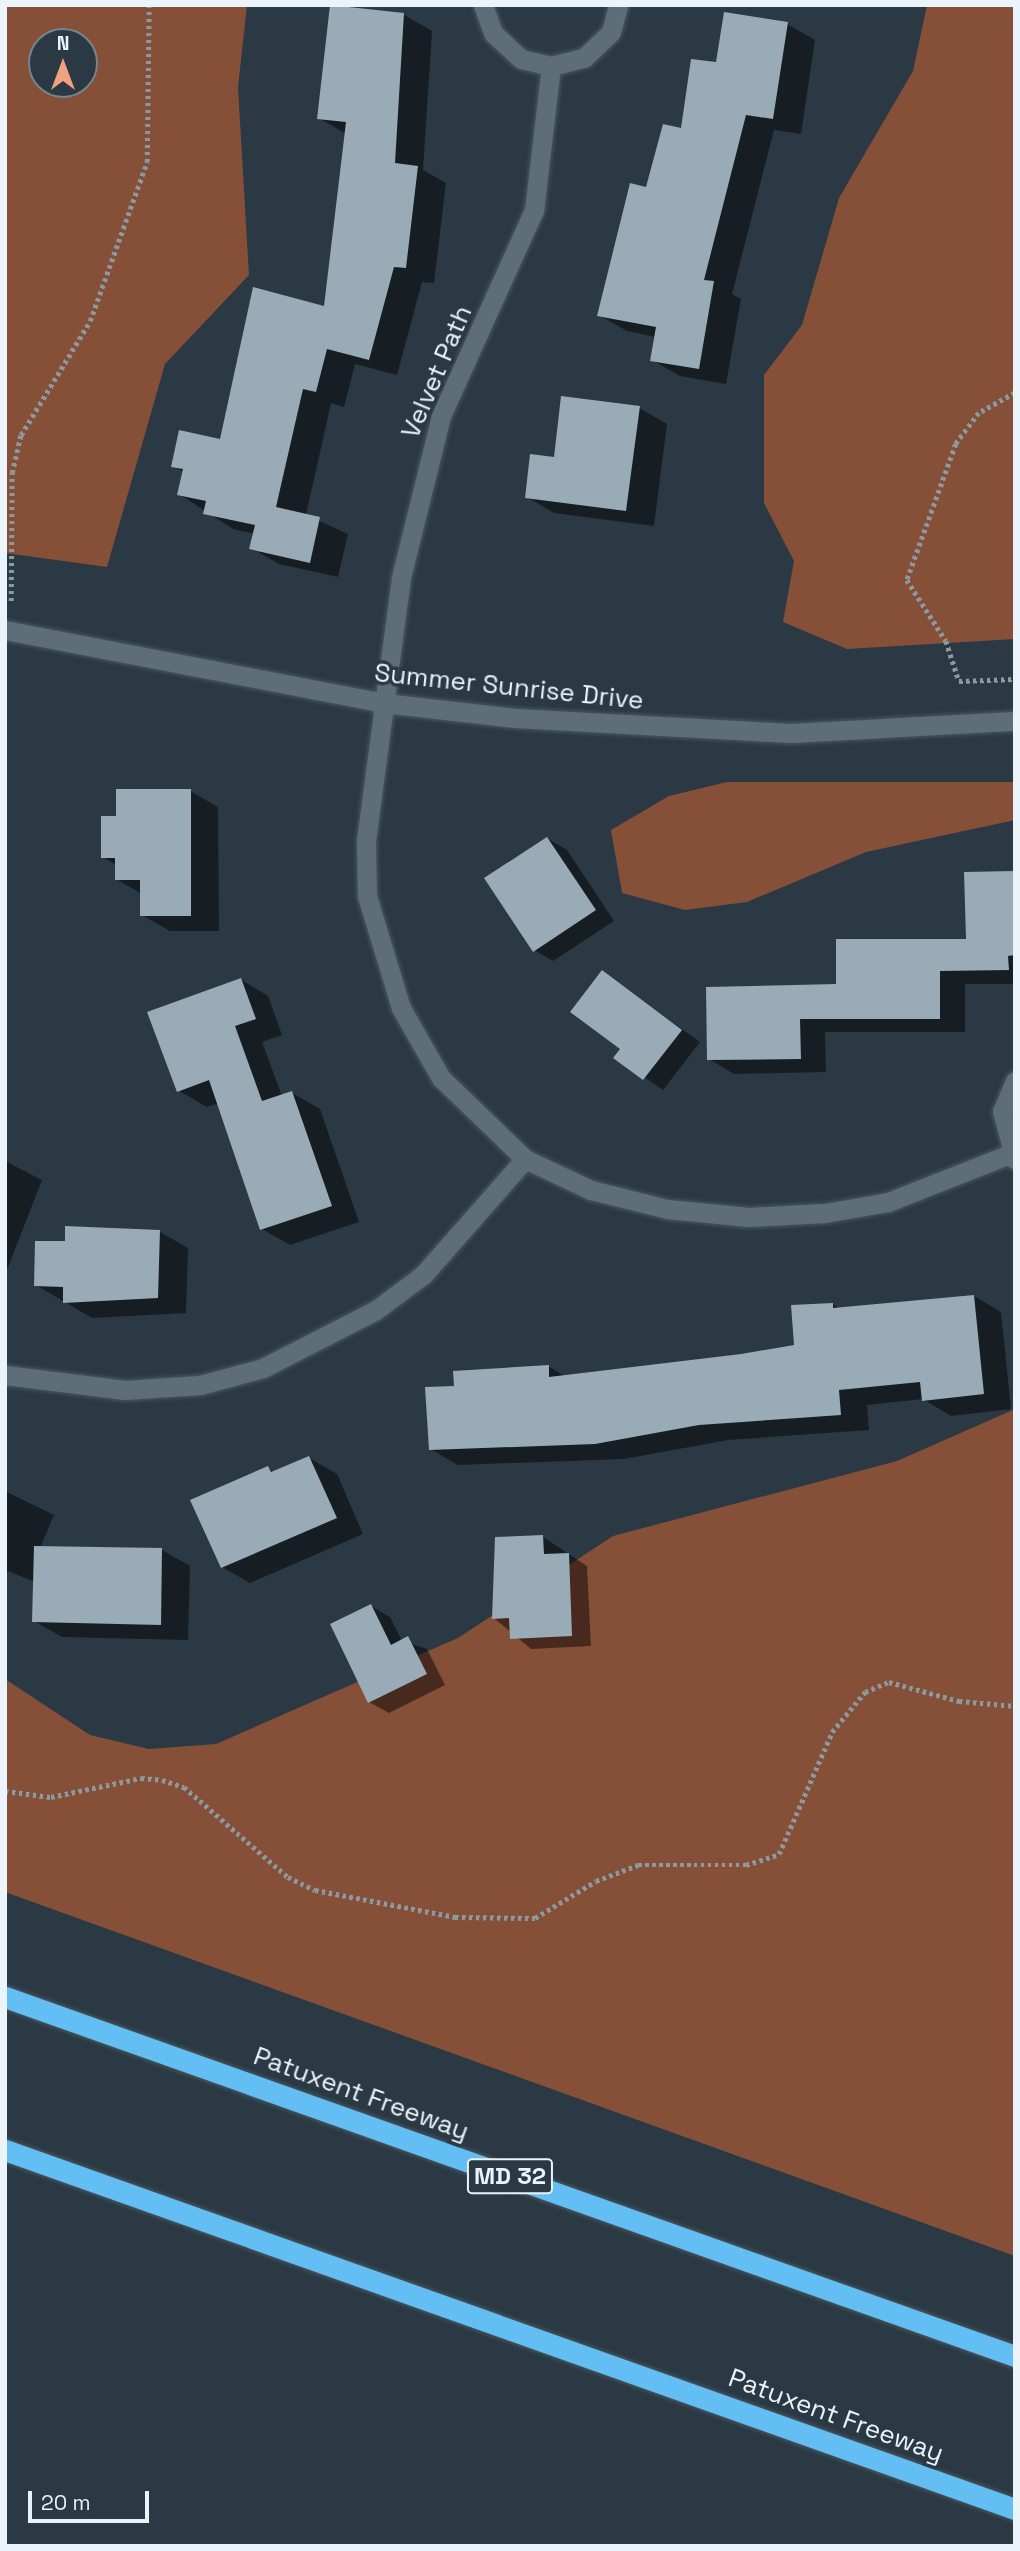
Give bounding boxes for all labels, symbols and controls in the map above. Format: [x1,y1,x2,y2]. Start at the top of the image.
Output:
north arrow [28,28,98,98]
text: N [57,31,69,56]
street label: Velvet Path [395,301,479,443]
street label: Summer Sunrise Drive [373,657,645,717]
street label: Patuxent Freeway [249,2041,473,2147]
road number: MD 32 [466,2155,554,2196]
street label: Patuxent Freeway [724,2363,948,2469]
scale bar [32,2478,152,2522]
text: 20 m [41,2489,91,2516]

